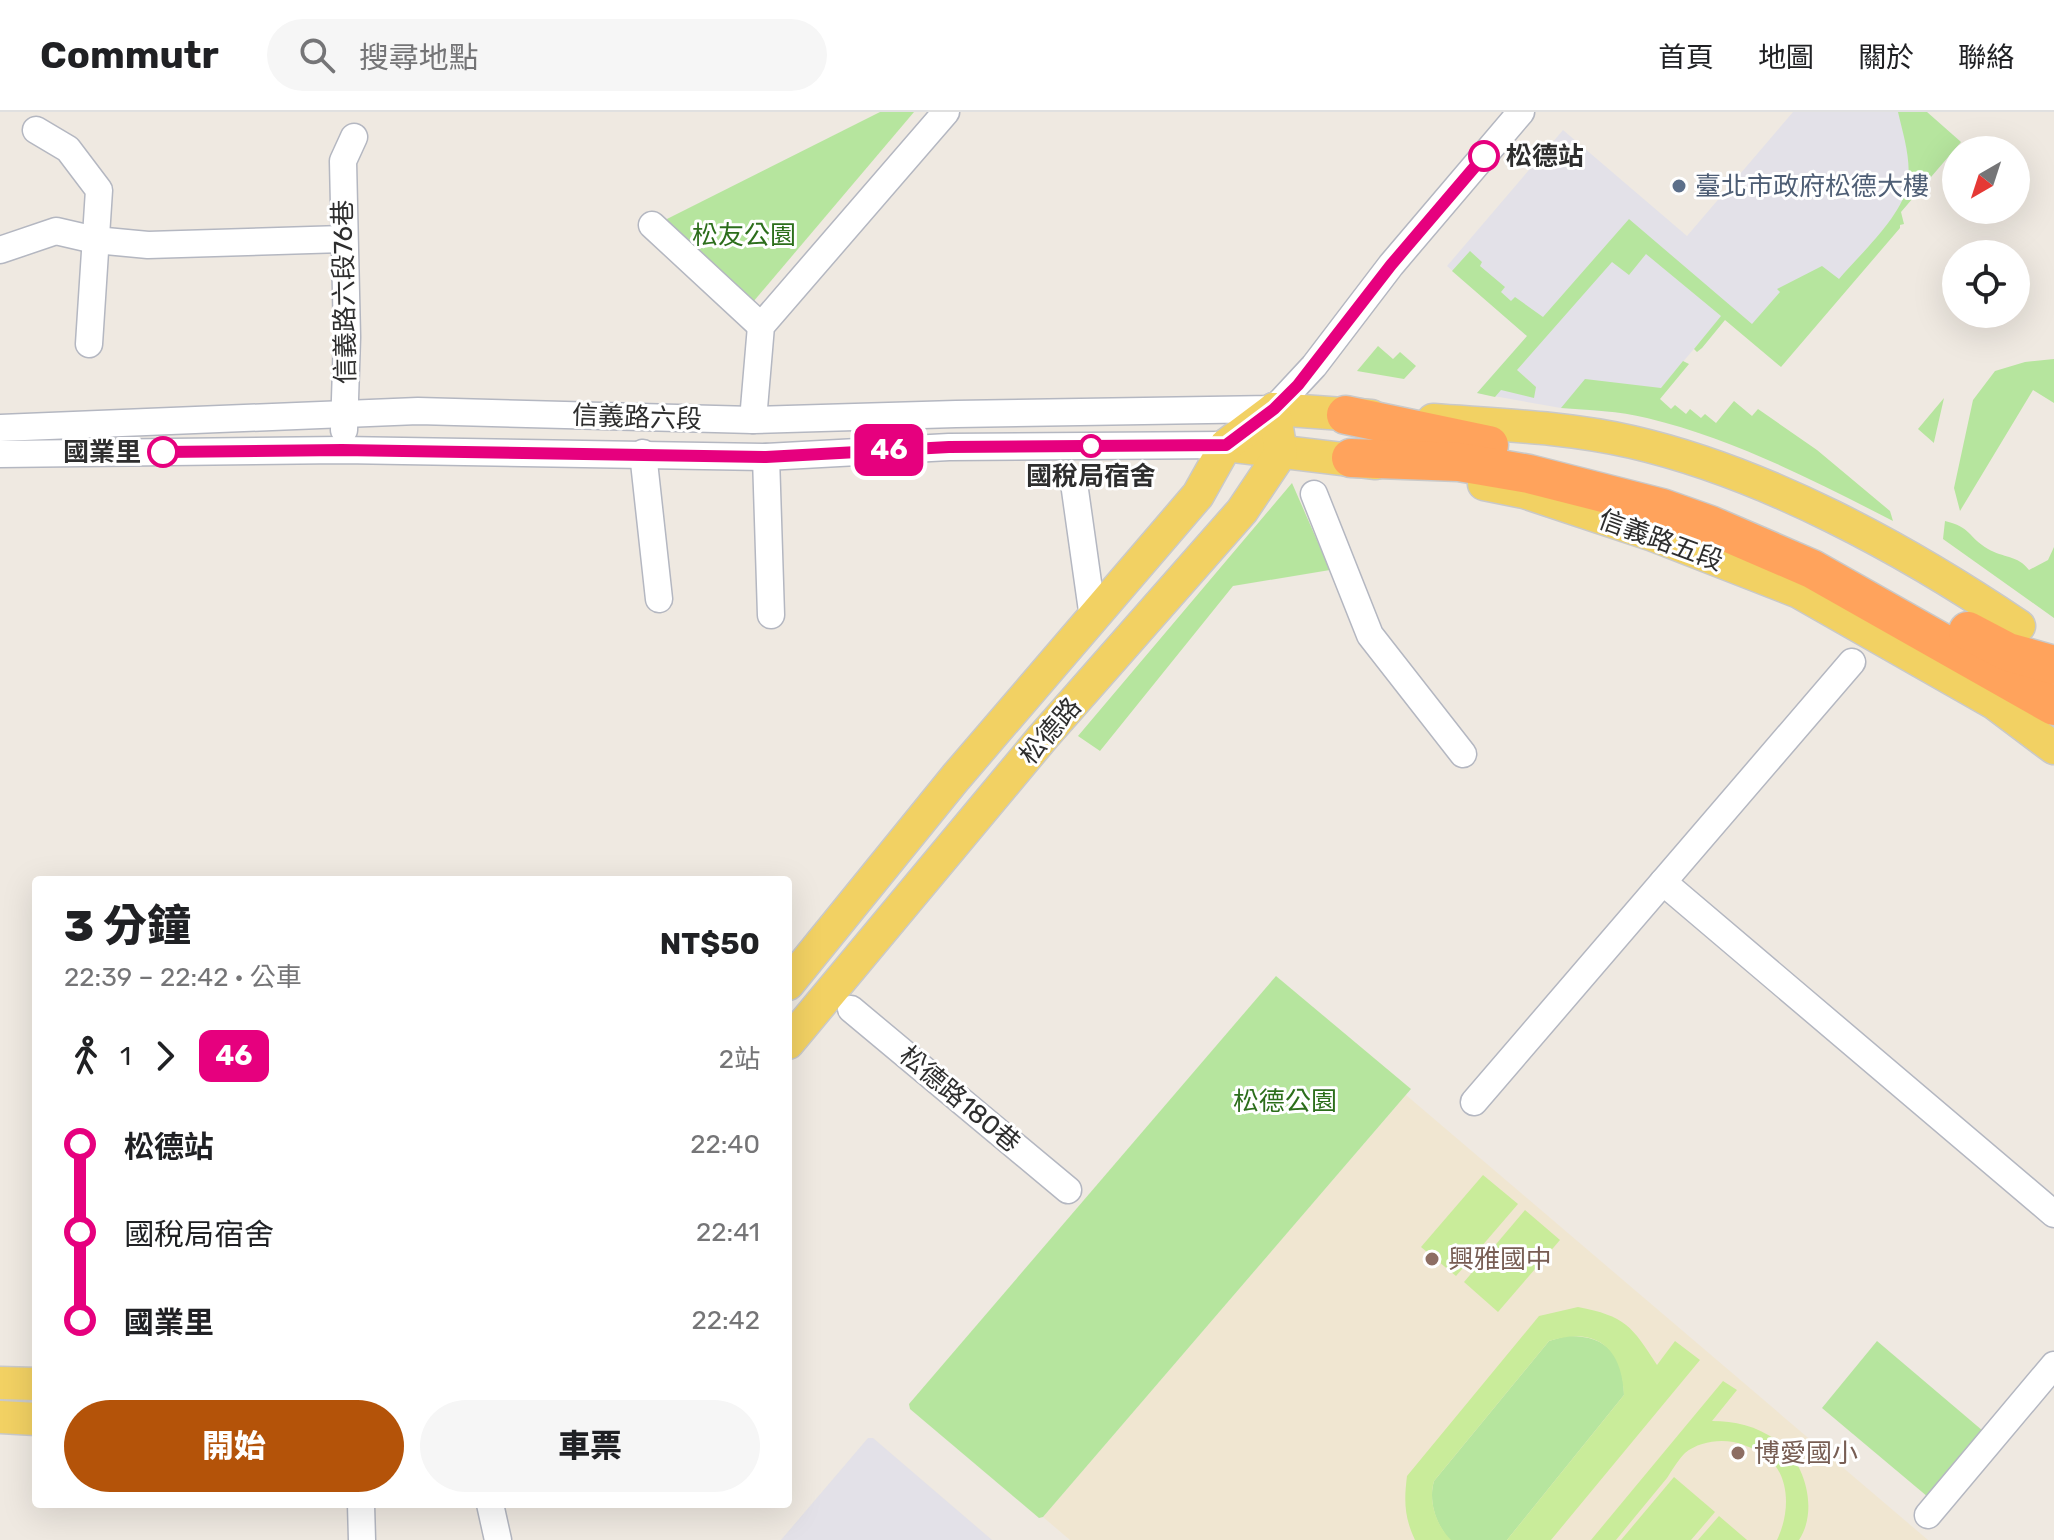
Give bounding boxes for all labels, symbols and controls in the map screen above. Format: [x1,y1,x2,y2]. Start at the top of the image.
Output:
search box [267,19,827,91]
text: Commutr [40,32,219,78]
icon: search [295,33,339,77]
text: 搜尋地點 [359,40,479,76]
text: 首頁 [1658,41,1714,74]
text: 地圖 [1758,41,1814,74]
text: 關於 [1858,41,1914,74]
text: 聯絡 [1958,41,2014,74]
north arrow [1942,136,2030,224]
map controls [1942,136,2030,328]
marker: 松德站 [1469,141,1499,171]
place label: 松德站 [1506,141,1584,172]
place label: 臺北市政府松德大樓 [1695,171,1929,202]
marker: 臺北市政府松德大樓 [1670,177,1688,195]
street label: 信義路六段76巷 [327,200,362,384]
park label: 松友公園 [692,220,796,251]
button: locate [1942,240,2030,328]
street label: 信義路六段 [571,400,702,435]
line badge: 46 [853,424,925,476]
text: 46 [870,433,908,466]
marker: 國稅局宿舍 [1080,435,1102,457]
place label: 國業里 [63,437,141,468]
marker: 國業里 [148,437,178,467]
place label: 國稅局宿舍 [1026,461,1156,492]
street label: 信義路五段 [1594,504,1727,577]
street label: 松德路 [1013,692,1088,771]
text: 3 分鐘 [64,900,191,952]
text: NT$50 [660,926,760,962]
text: 22:39 – 22:42 · 公車 [64,962,302,993]
icon: walk [64,1034,108,1078]
icon: forward [143,1034,187,1078]
text: 46 [215,1039,253,1072]
street label: 松德路180巷 [893,1040,1026,1159]
text: 1 [120,1041,131,1072]
text: 2站 [719,1044,760,1075]
park label: 松德公園 [1233,1086,1337,1117]
text: 松德站 [124,1129,214,1165]
text: 22:40 [690,1129,760,1160]
text: 國稅局宿舍 [124,1217,274,1253]
text: 22:41 [696,1217,760,1248]
place label: 興雅國中 [1448,1244,1552,1275]
marker: 興雅國中 [1423,1250,1441,1268]
text: 國業里 [124,1305,214,1341]
text: 22:42 [691,1305,760,1336]
button: 開始 [64,1400,404,1492]
button: 車票 [420,1400,760,1492]
place label: 博愛國小 [1754,1438,1858,1469]
marker: 博愛國小 [1729,1444,1747,1462]

